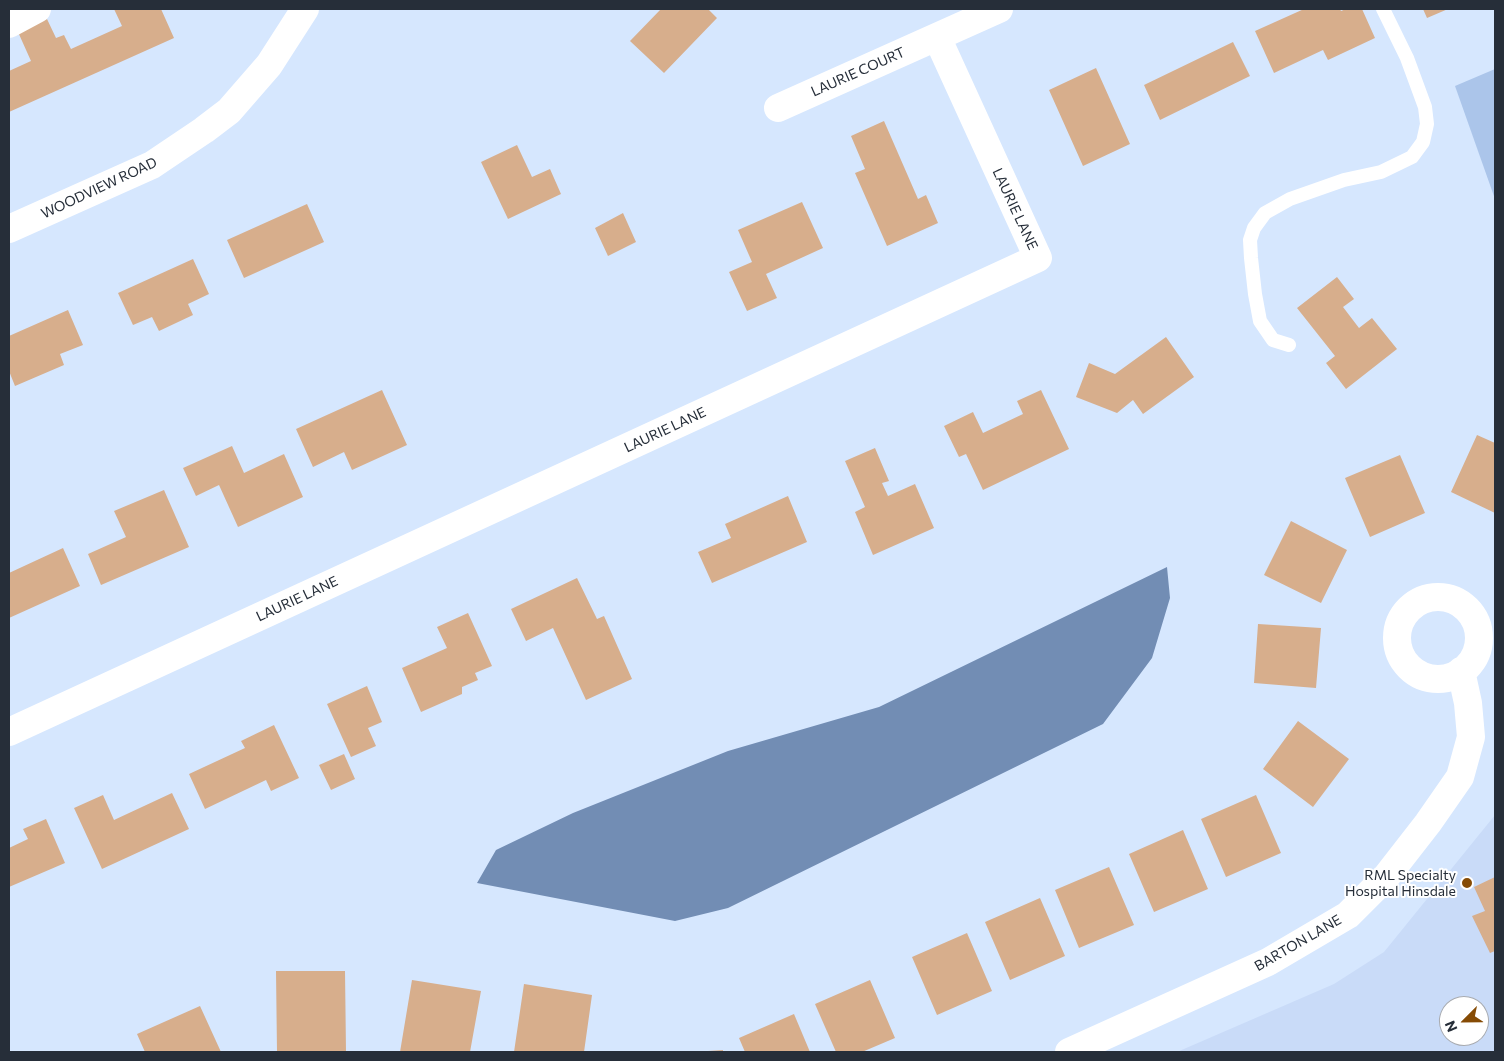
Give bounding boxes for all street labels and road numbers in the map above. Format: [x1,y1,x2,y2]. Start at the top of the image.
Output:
street label: LAURIE COURT [808,44,908,100]
street label: WOODVIEW ROAD [38,154,160,222]
street label: LAURIE LANE [989,165,1041,253]
street label: LAURIE LANE [621,404,709,456]
street label: LAURIE LANE [253,573,341,625]
street label: BARTON LANE [1252,911,1344,975]

